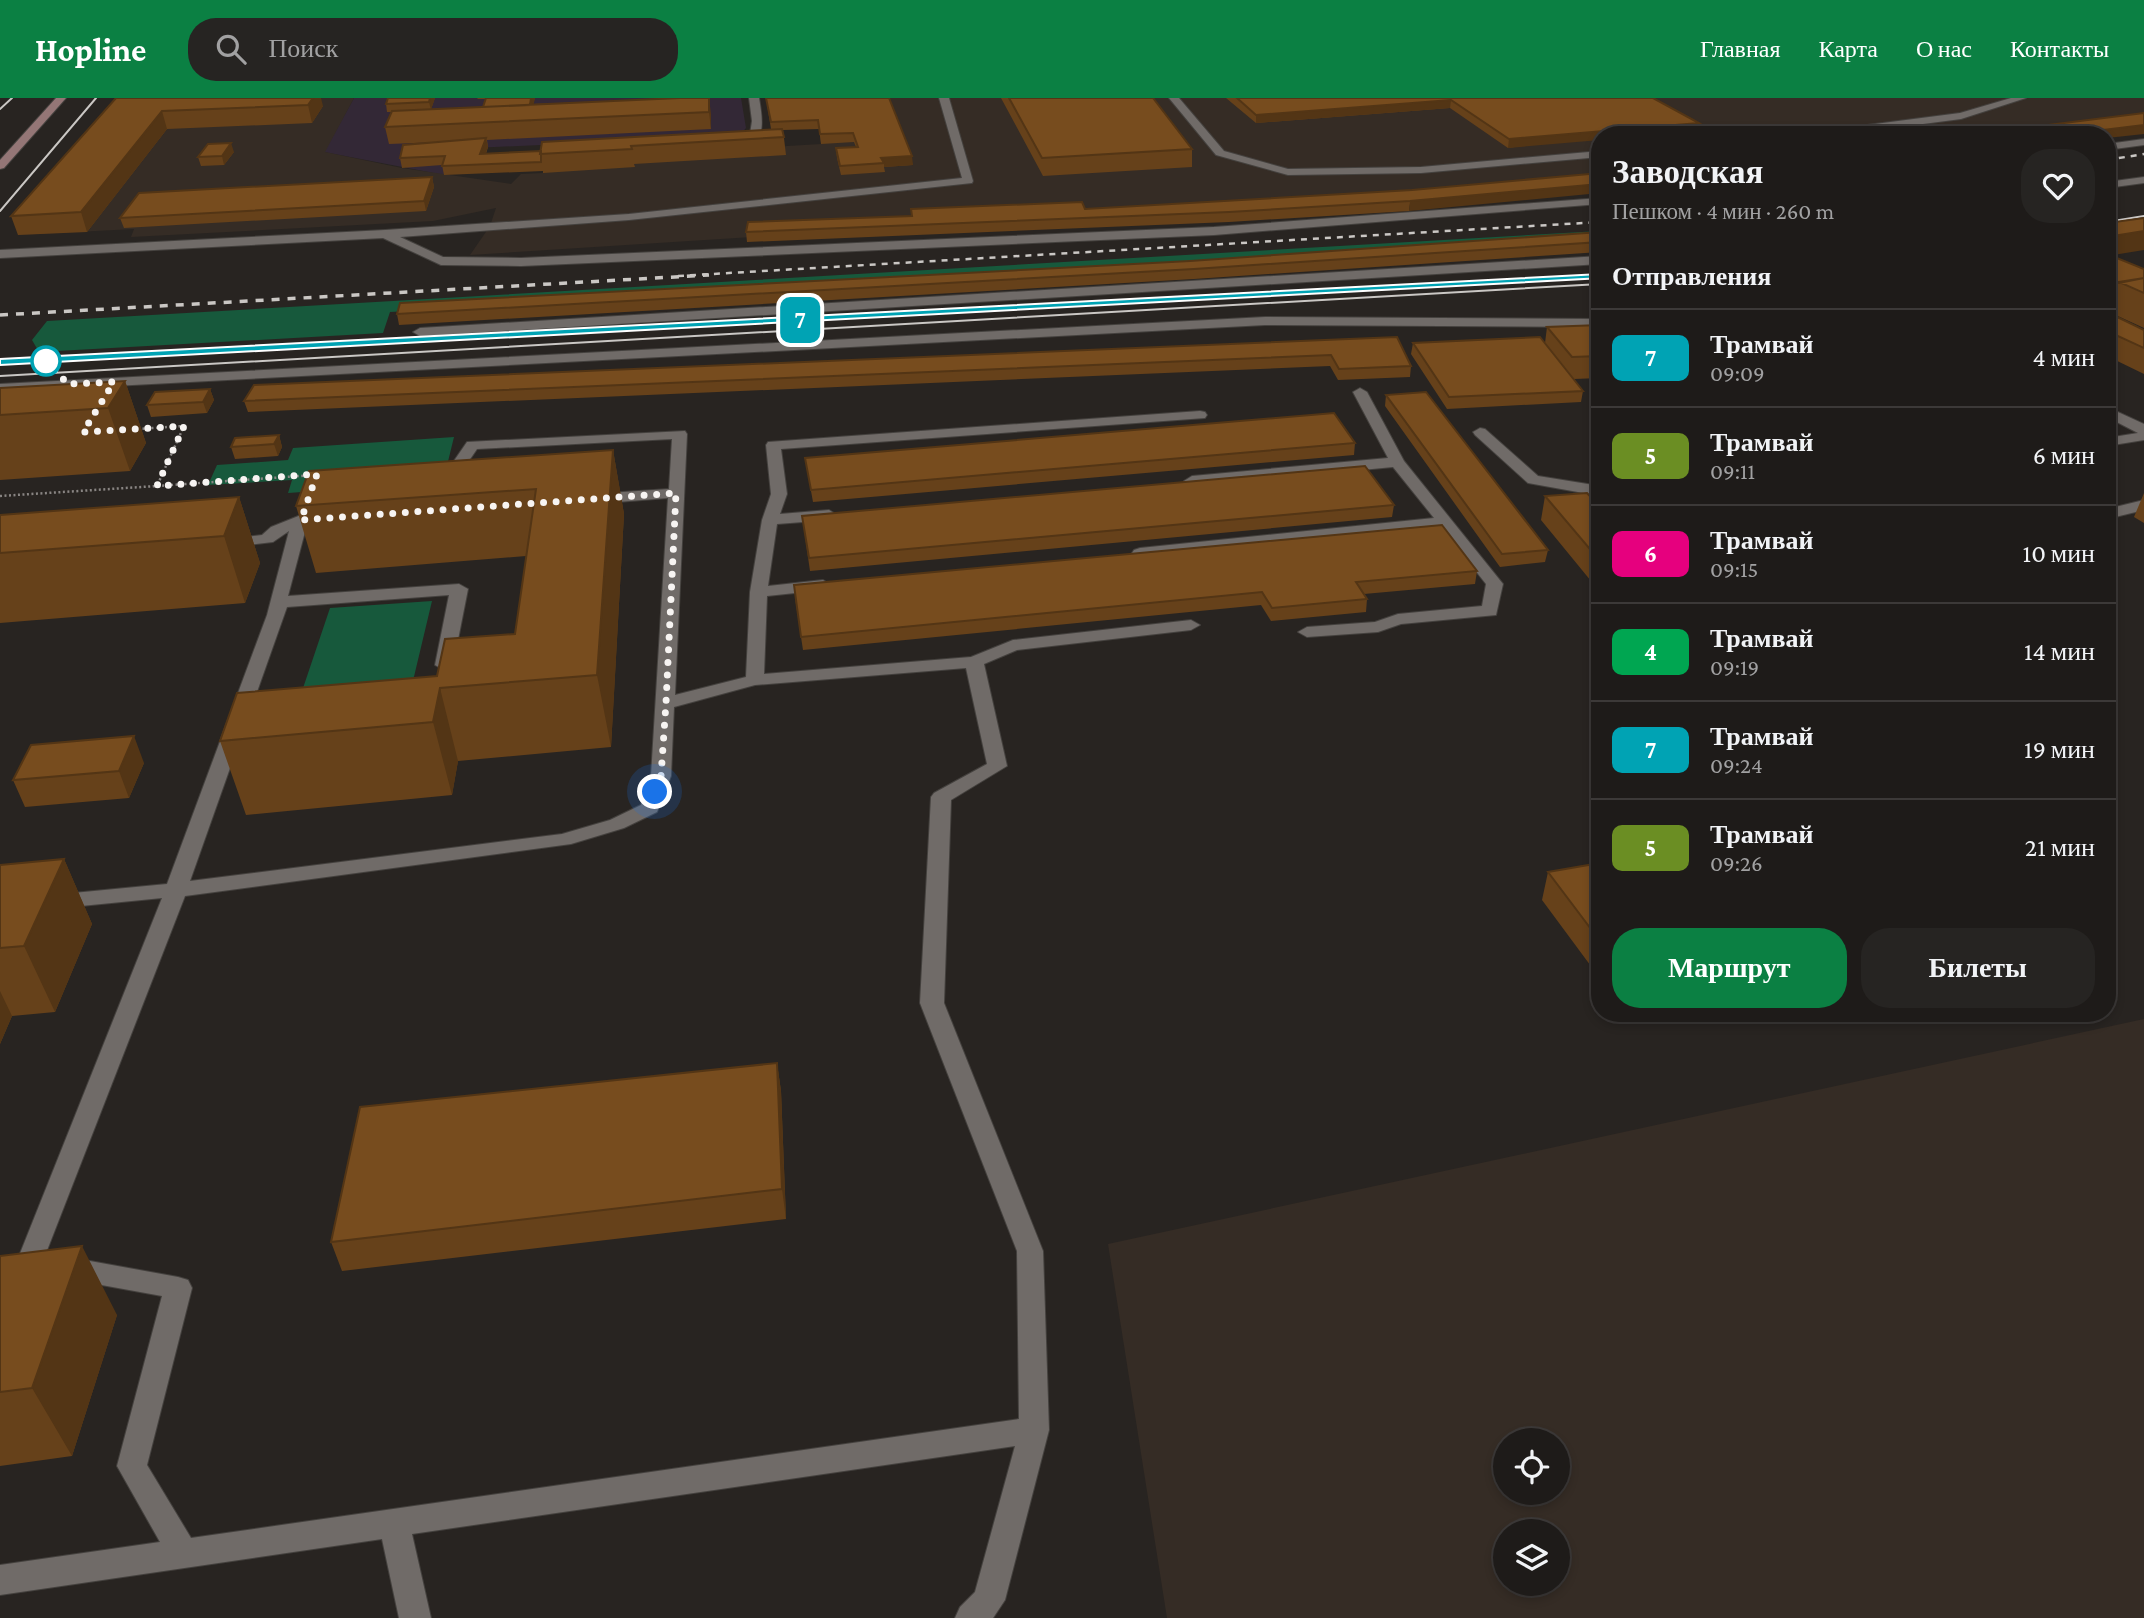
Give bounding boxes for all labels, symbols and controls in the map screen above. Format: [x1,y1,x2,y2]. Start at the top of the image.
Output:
search box [188,18,678,81]
icon: search [212,30,250,68]
text: Hopline [35,31,146,68]
text: Поиск [268,34,338,63]
text: Главная [1700,35,1781,62]
text: Карта [1819,35,1878,62]
text: О нас [1916,35,1972,62]
text: Контакты [2010,35,2109,62]
button: heart [2021,149,2095,223]
text: Заводская [1612,153,1763,190]
text: Пешком · 4 мин · 260 m [1612,198,1834,224]
text: Отправления [1612,262,1771,291]
line badge: 7 [777,297,823,343]
text: 7 [794,306,806,333]
text: Трамвай [1710,330,1814,359]
text: 4 мин [2033,343,2095,372]
text: 7 [1645,344,1656,371]
unlabelled marker [31,346,61,376]
text: 09:09 [1710,360,1765,386]
text: Трамвай [1710,428,1814,457]
text: 6 мин [2033,441,2095,470]
text: 5 [1645,442,1656,469]
text: 09:11 [1710,458,1755,484]
text: Трамвай [1710,526,1814,555]
text: 10 мин [2023,539,2095,568]
text: 6 [1644,540,1657,567]
text: 09:15 [1710,556,1758,582]
text: Трамвай [1710,624,1814,653]
text: 14 мин [2024,637,2095,666]
text: 4 [1644,638,1657,665]
text: 09:19 [1710,654,1759,680]
text: Трамвай [1710,722,1814,751]
text: 19 мин [2024,735,2095,764]
text: 7 [1645,736,1656,763]
text: 09:24 [1710,752,1763,778]
your location [637,774,672,809]
text: Трамвай [1710,820,1814,849]
text: 21 мин [2025,833,2095,862]
text: 5 [1645,834,1656,861]
text: 09:26 [1710,850,1763,876]
button: Маршрут [1612,928,1847,1008]
button: Билеты [1861,928,2095,1008]
map controls [1493,1428,1570,1596]
button: locate [1493,1428,1570,1505]
button: layers [1493,1519,1570,1596]

